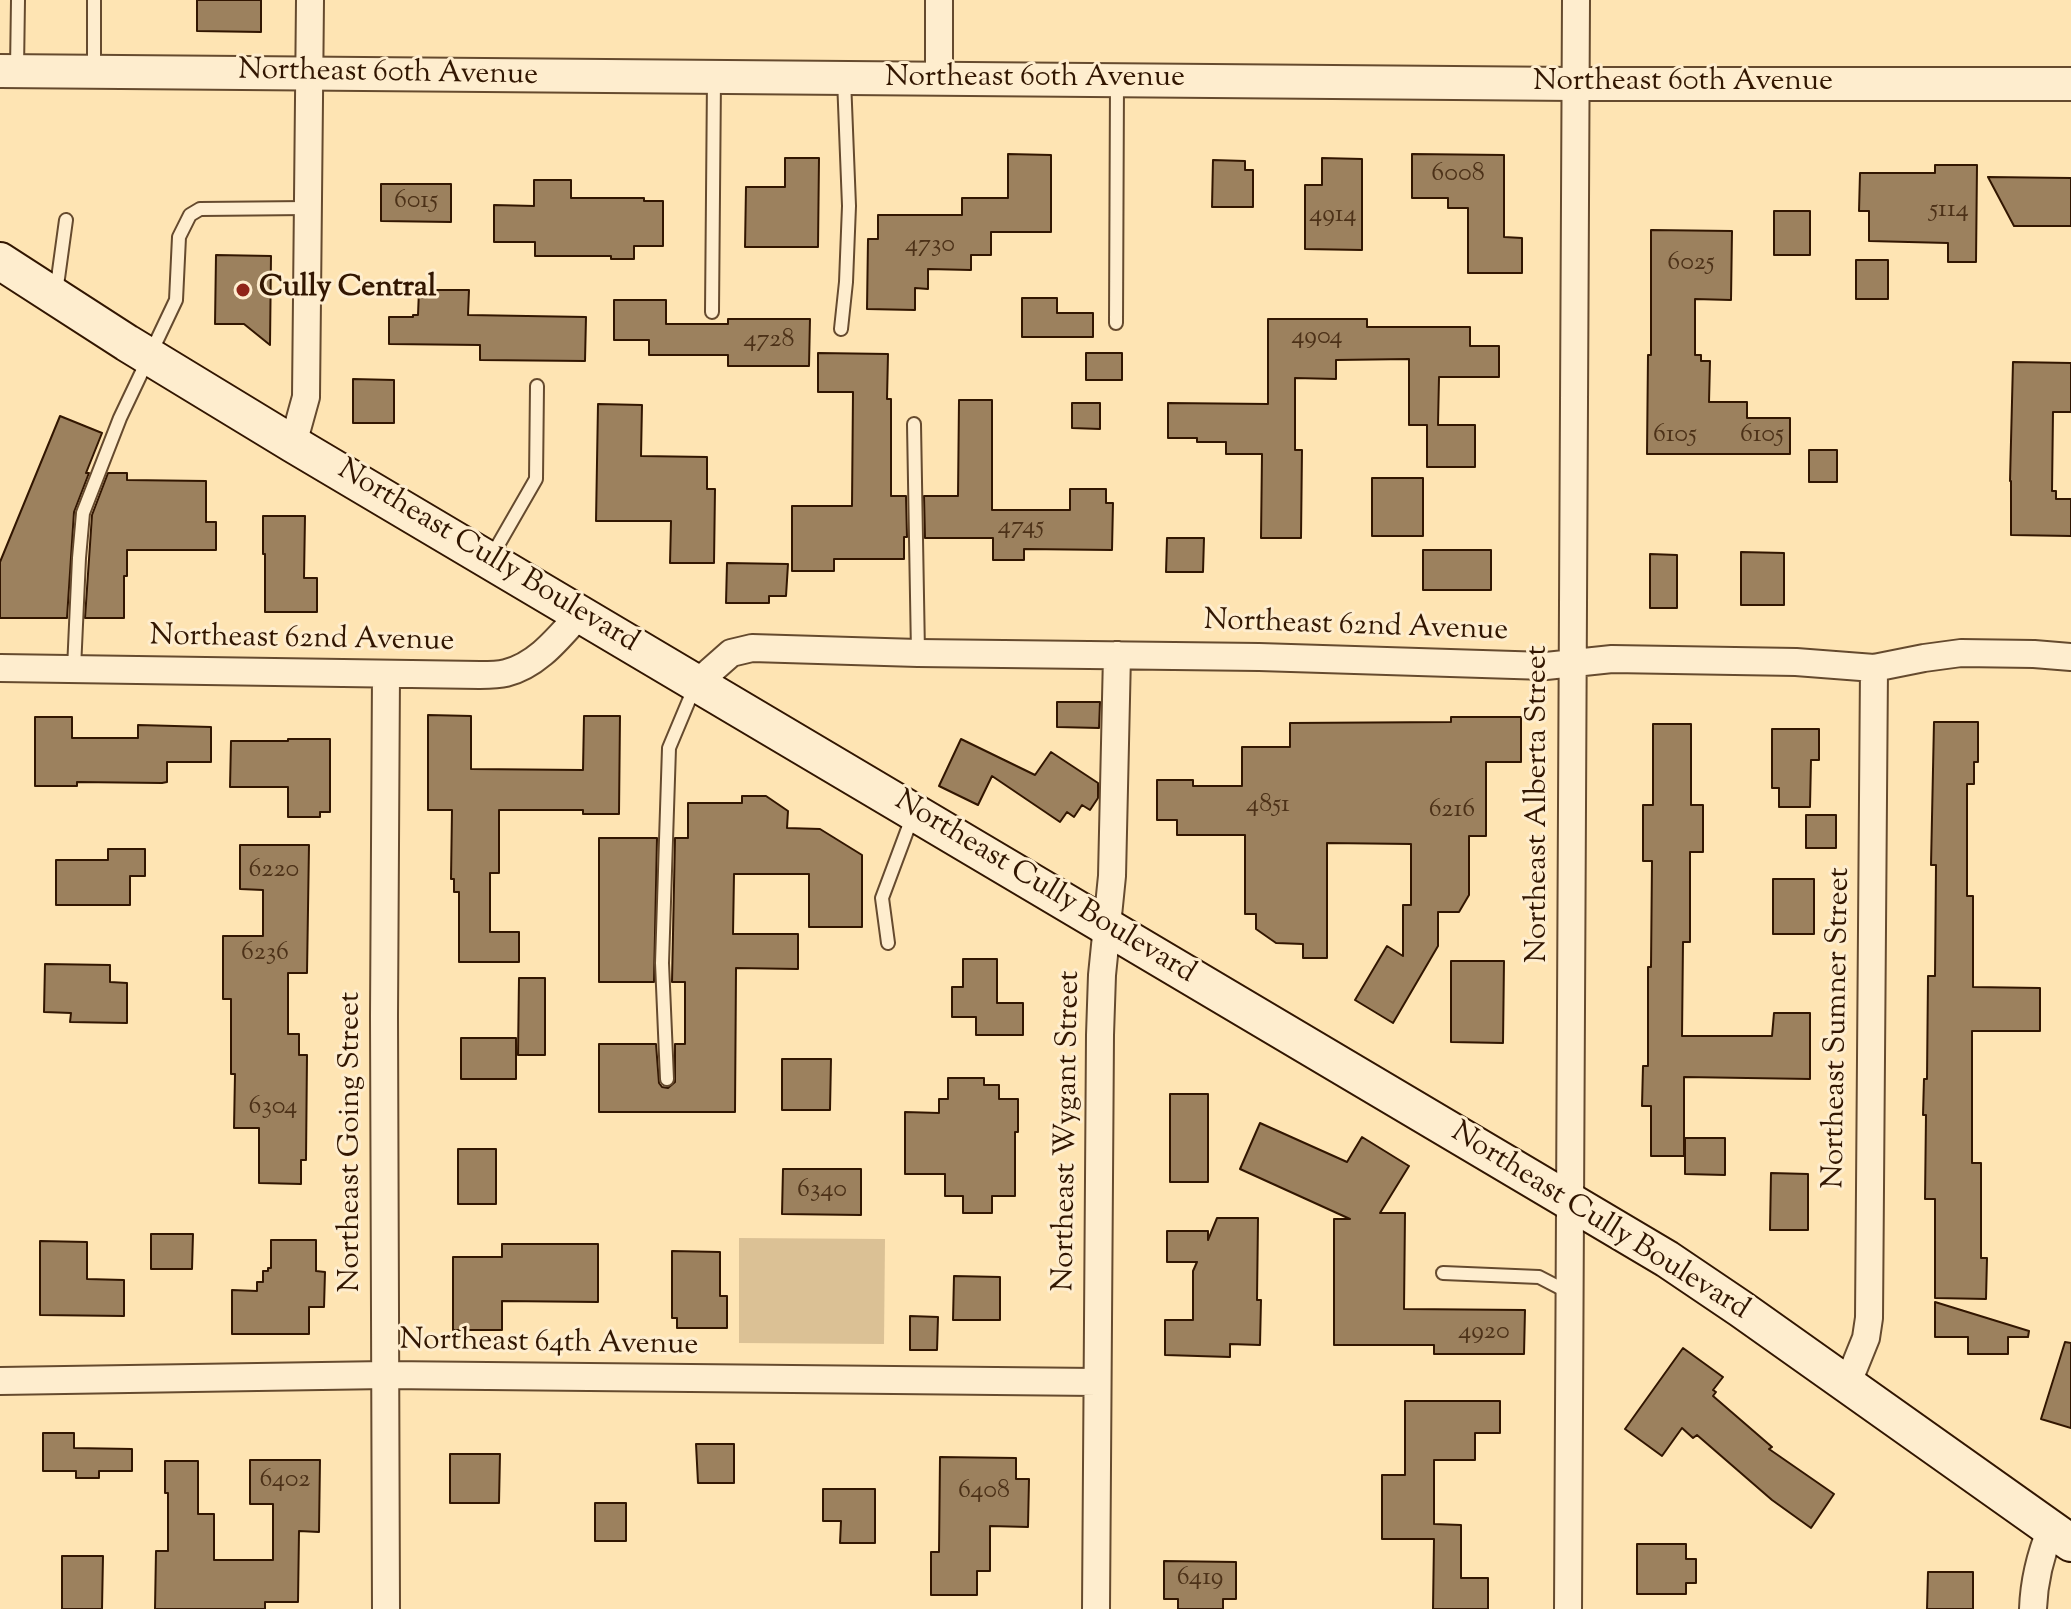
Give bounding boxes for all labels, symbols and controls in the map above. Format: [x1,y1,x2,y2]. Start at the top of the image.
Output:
street label: Northeast 60th Avenue [238,54,538,96]
street label: Northeast 60th Avenue [885,62,1185,98]
street label: Northeast 60th Avenue [1533,66,1833,102]
house number: 6008 [1431,160,1485,192]
house number: 6015 [394,187,438,219]
house number: 5114 [1929,196,1969,228]
house number: 4914 [1309,201,1357,233]
house number: 4730 [905,231,955,263]
house number: 6025 [1667,249,1715,281]
place label: Cully Central [259,272,436,308]
marker: Cully Central [234,281,252,299]
house number: 4904 [1291,323,1343,355]
house number: 4728 [743,326,795,358]
house number: 6105 [1653,421,1697,453]
house number: 6105 [1740,421,1784,453]
street label: Northeast Cully Boulevard [330,454,644,662]
house number: 4745 [998,513,1044,545]
street label: Northeast 62nd Avenue [1203,605,1509,651]
street label: Northeast 62nd Avenue [149,620,455,662]
street label: Northeast Alberta Street [1522,645,1558,963]
street label: Northeast Cully Boulevard [887,785,1201,993]
house number: 4851 [1246,791,1290,823]
house number: 6216 [1429,796,1475,828]
house number: 6220 [249,856,299,888]
street label: Northeast Sumner Street [1818,867,1860,1189]
house number: 6236 [241,939,289,971]
street label: Northeast Wygant Street [1048,970,1090,1292]
street label: Northeast Going Street [335,992,371,1292]
house number: 6304 [249,1093,297,1125]
street label: Northeast Cully Boulevard [1443,1116,1755,1330]
house number: 6340 [797,1176,847,1208]
house number: 4920 [1458,1318,1510,1350]
street label: Northeast 64th Avenue [399,1324,699,1366]
house number: 6402 [260,1466,310,1498]
house number: 6408 [958,1477,1010,1509]
house number: 6419 [1177,1564,1223,1596]

